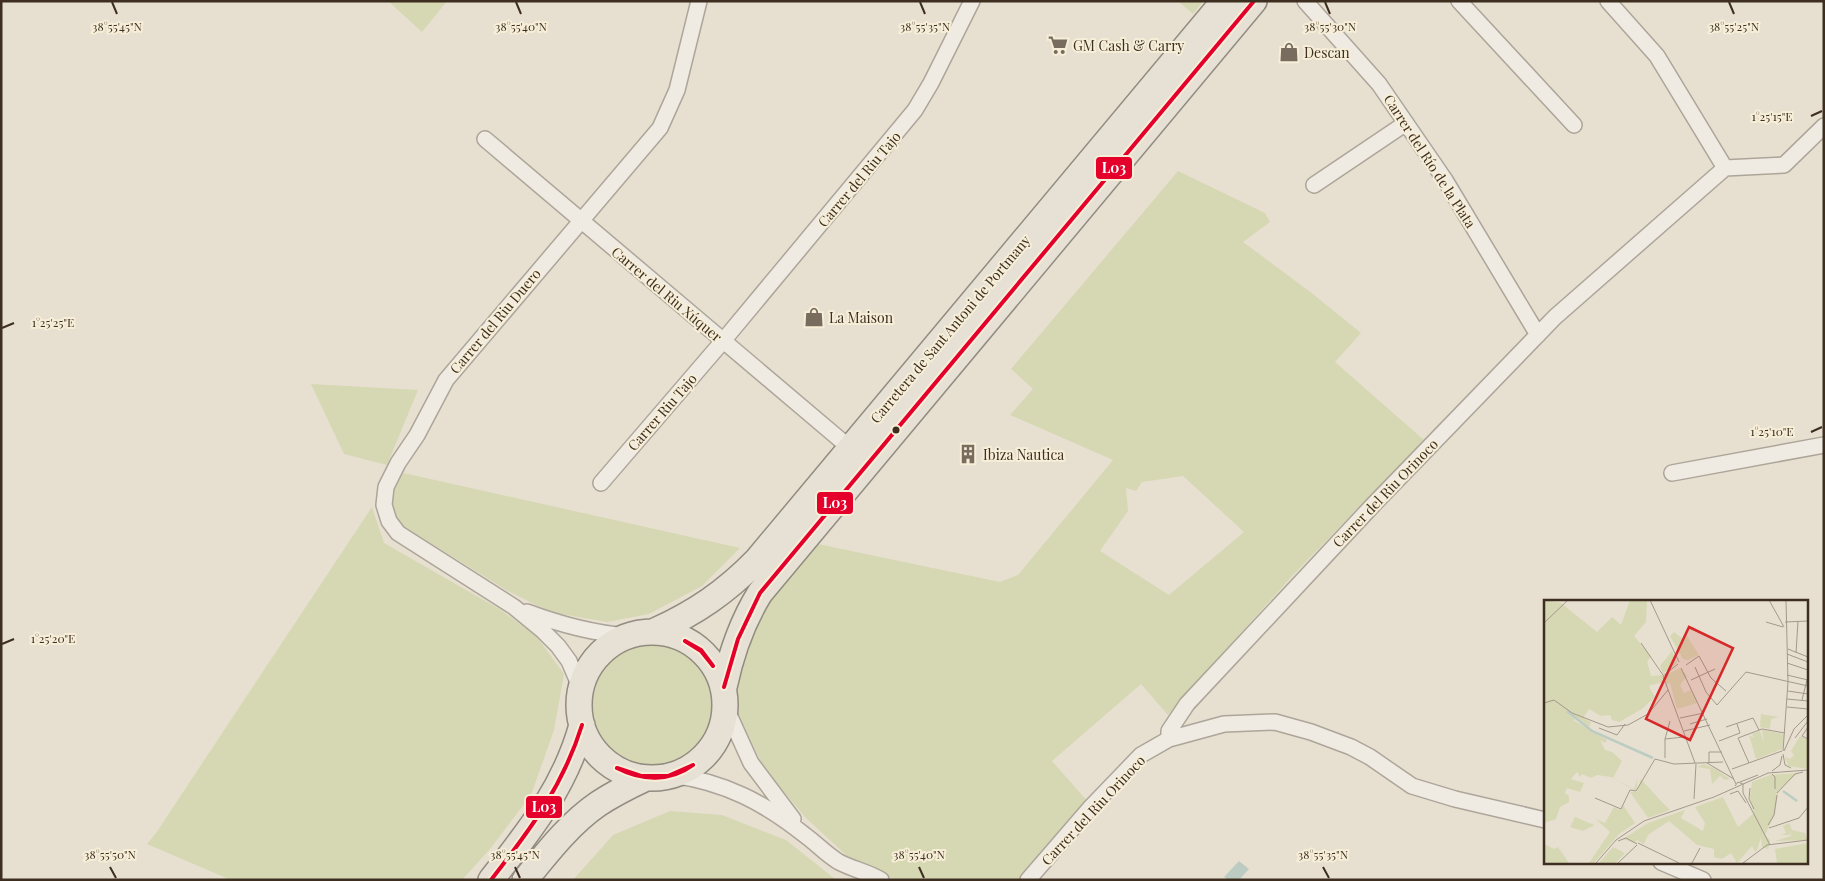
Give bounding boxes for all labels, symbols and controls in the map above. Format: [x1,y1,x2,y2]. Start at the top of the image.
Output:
text: 38°55'45"N [92,18,142,34]
text: 38°55'40"N [495,18,548,34]
text: 38°55'35"N [900,18,951,34]
text: 38°55'30"N [1304,18,1357,34]
text: 38°55'25"N [1709,18,1760,34]
supermarket icon: GM Cash & Carry [1047,34,1069,56]
place label: GM Cash & Carry [1073,36,1184,55]
shop icon: Descan [1278,41,1300,63]
place label: Descan [1304,43,1350,62]
street label: Carrer del Río de la Plata [1380,90,1480,232]
text: 1°25'15"E [1751,108,1793,124]
street label: Carrer del Riu Tajo [813,127,905,231]
line badge: L03 [1095,156,1133,180]
text: L03 [1102,158,1126,177]
street label: Carretera de Sant Antoni de Portmany [866,231,1034,427]
street label: Carrer del Riu Xúquer [608,242,727,346]
street label: Carrer del Riu Duero [445,264,545,378]
shop icon: La Maison [803,306,825,328]
place label: La Maison [829,308,894,327]
text: 1°25'25"E [32,314,74,330]
street label: Carrer Riu Tajo [623,369,701,455]
text: 1°25'10"E [1750,423,1794,439]
unlabelled marker [891,425,901,435]
street label: Carrer del Riu Orinoco [1328,434,1442,551]
building icon: Ibiza Nautica [957,443,979,465]
place label: Ibiza Nautica [983,445,1064,464]
line badge: L03 [816,491,854,515]
text: L03 [823,493,847,512]
inset map [1544,600,1808,864]
text: 1°25'20"E [31,630,75,646]
street label: Carrer del Riu Orinoco [1037,751,1149,869]
line badge: L03 [525,795,563,819]
text: L03 [532,797,556,816]
text: 38°55'50"N [84,846,136,862]
text: 38°55'45"N [490,846,540,862]
text: 38°55'40"N [893,846,946,862]
text: 38°55'35"N [1298,846,1349,862]

